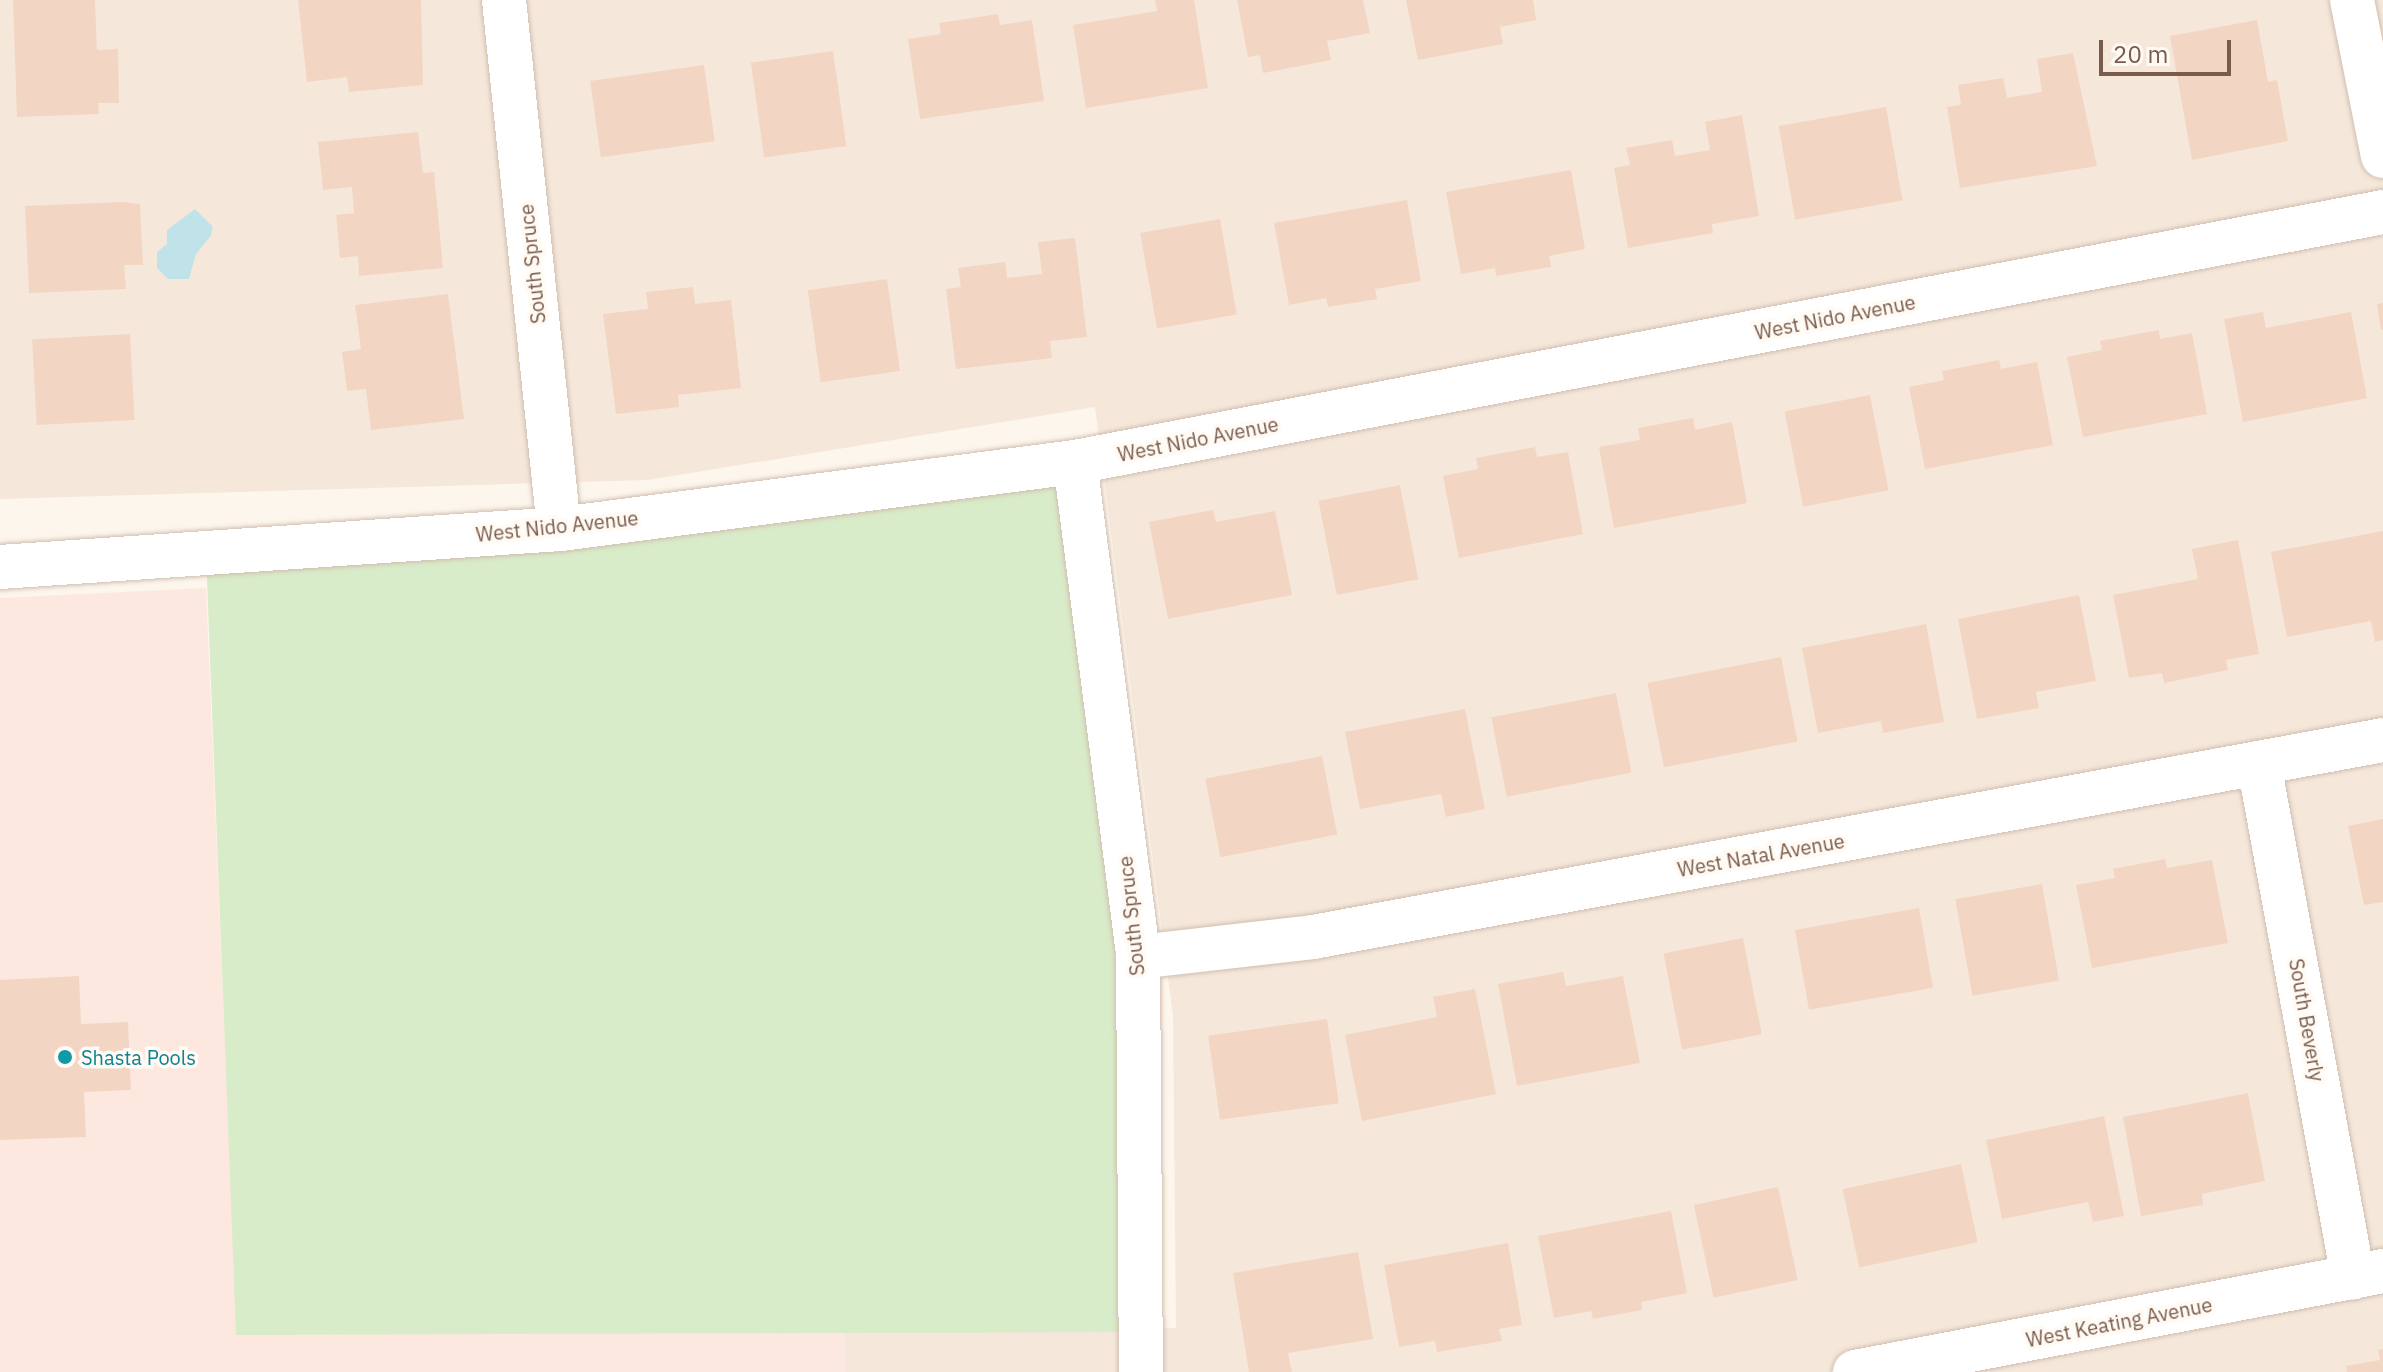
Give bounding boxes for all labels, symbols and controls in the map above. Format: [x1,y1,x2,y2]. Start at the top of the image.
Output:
scale bar [2103,24,2235,74]
text: 20 m [2113,38,2168,70]
street label: South Spruce [514,203,550,325]
street label: West Nido Avenue [1753,290,1917,344]
street label: West Nido Avenue [1116,412,1280,466]
street label: West Nido Avenue [475,506,639,546]
street label: West Natal Avenue [1676,828,1846,882]
street label: South Spruce [1113,855,1149,977]
street label: South Beverly [2284,957,2330,1083]
place label: Shasta Pools [81,1045,196,1069]
marker: Shasta Pools [56,1048,74,1066]
street label: West Keating Avenue [2024,1292,2214,1352]

